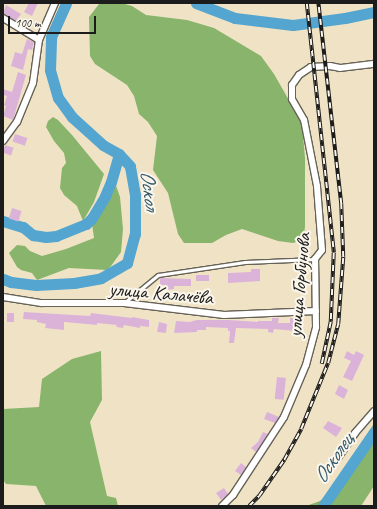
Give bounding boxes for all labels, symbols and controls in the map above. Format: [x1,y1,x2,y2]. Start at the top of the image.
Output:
scale bar [10,8,98,34]
text: 100 m [15,15,41,31]
water label: Оскол [135,169,165,211]
street label: улица Горбунова [283,232,315,338]
street label: улица Калачёва [107,276,215,310]
water label: Осколец [307,428,359,488]

